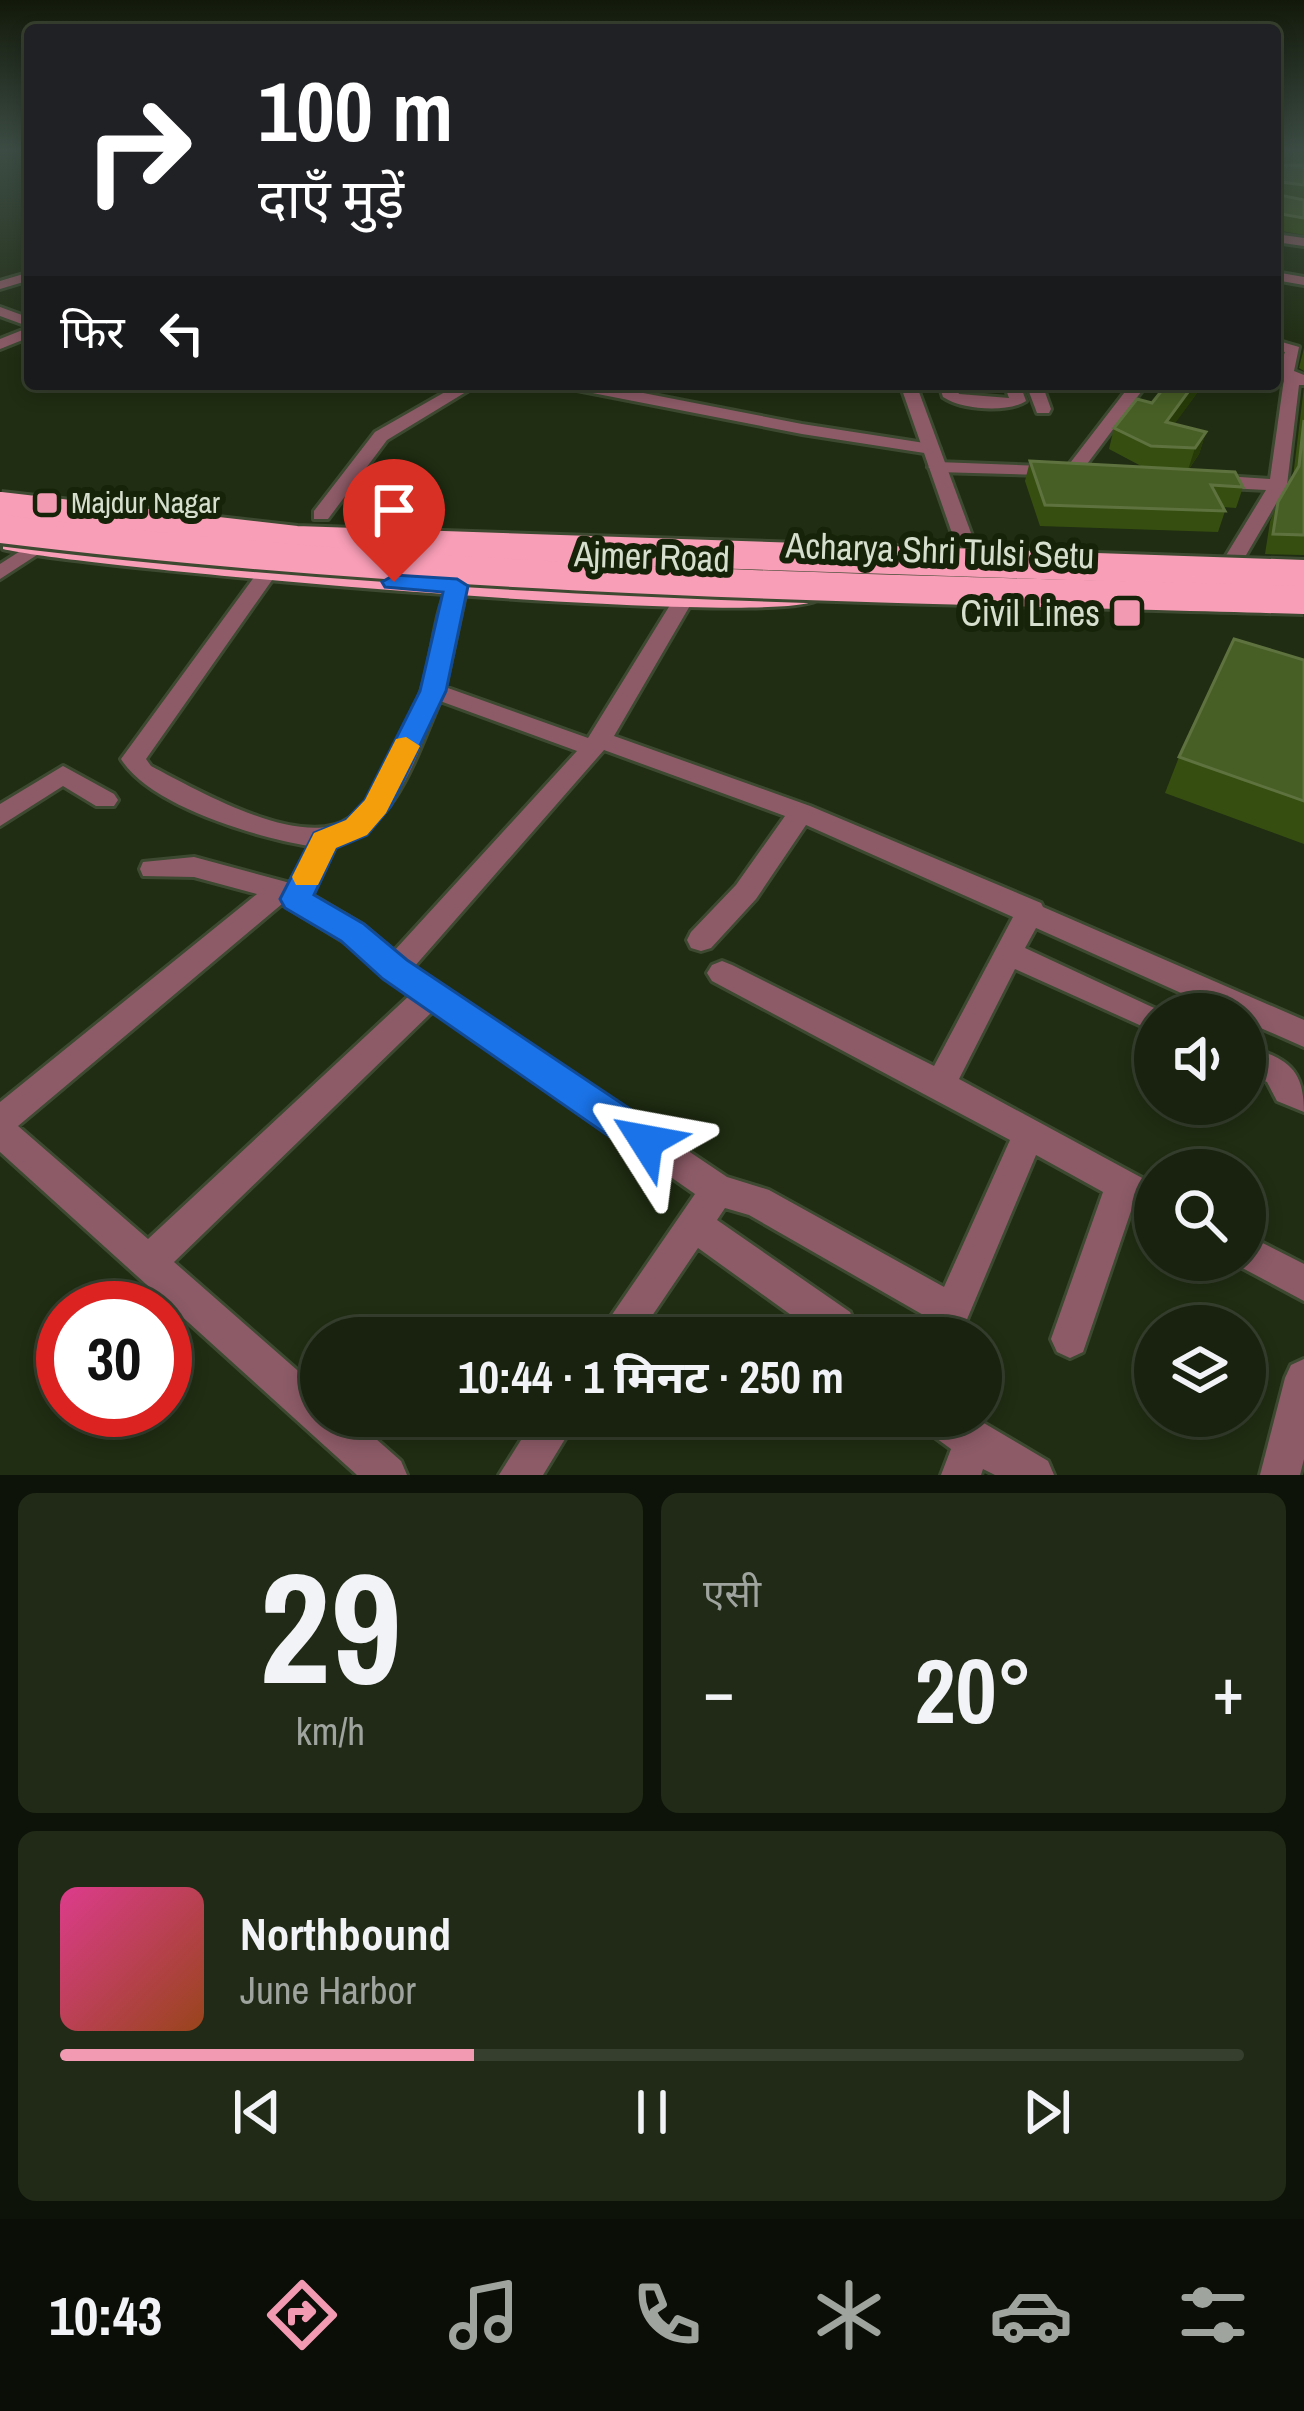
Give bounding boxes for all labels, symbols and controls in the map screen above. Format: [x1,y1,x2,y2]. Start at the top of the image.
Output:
text: 100 m [258,54,453,167]
icon: right [60,72,216,228]
text: दाएँ मुड़ें [258,162,404,235]
icon: left [149,300,215,366]
text: फिर [60,301,125,362]
pin [343,459,445,582]
icon: arrive [361,477,427,543]
place label: Majdur Nagar [71,482,221,522]
marker: Majdur Nagar [34,490,60,516]
street label: Acharya Shri Tulsi Setu [784,521,1095,579]
street label: Ajmer Road [572,529,731,583]
place label: Civil Lines [961,589,1100,637]
marker: Civil Lines [1111,597,1143,629]
map controls [1134,993,1266,1437]
button: sound [1134,993,1266,1125]
position arrow [583,1078,709,1204]
button: search [1134,1149,1266,1281]
speed limit sign: 30 [36,1281,192,1437]
button: layers [1134,1305,1266,1437]
text: 10:44 · 1 मिनट · 250 m [458,1346,844,1407]
text: 29 [259,1522,402,1732]
text: एसी [703,1567,761,1619]
text: 20° [914,1630,1033,1751]
text: − [703,1646,735,1735]
text: + [1212,1646,1244,1735]
text: km/h [296,1705,365,1757]
text: Northbound [240,1903,451,1964]
text: June Harbor [240,1964,416,2016]
icon: previous [224,2079,290,2145]
icon: pause [619,2079,685,2145]
icon: next [1014,2079,1080,2145]
icon: directions [260,2273,344,2357]
icon: music [442,2273,526,2357]
icon: phone [625,2273,709,2357]
icon: climate [807,2273,891,2357]
icon: car [989,2273,1073,2357]
icon: filters [1171,2273,1255,2357]
text: 10:43 [49,2279,162,2352]

